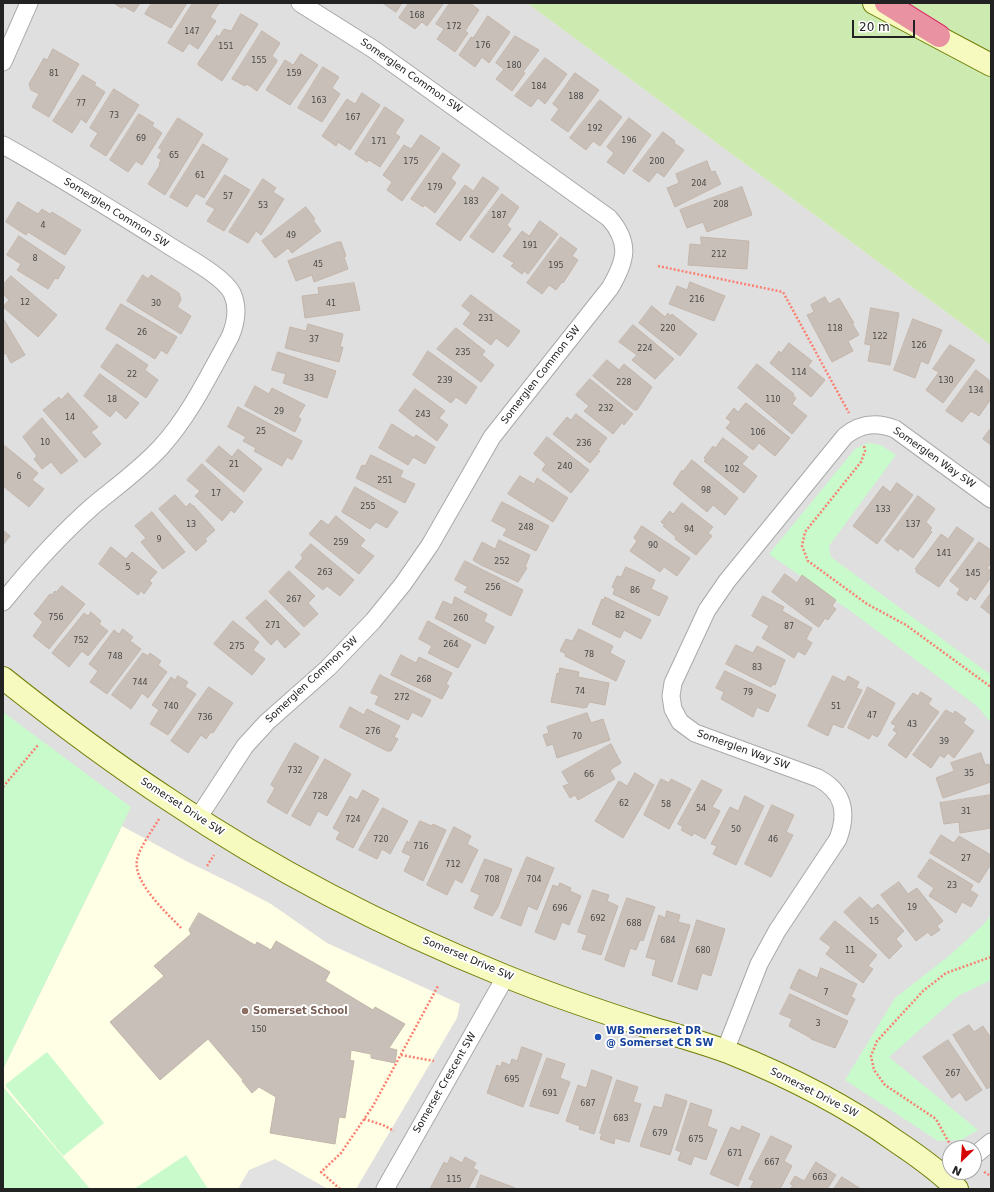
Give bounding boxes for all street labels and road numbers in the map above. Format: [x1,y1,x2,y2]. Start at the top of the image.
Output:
street label: Somerglen Common SW [358,36,464,116]
street label: Somerglen Common SW [61,176,171,250]
street label: Somerglen Common SW [499,323,583,427]
street label: Somerglen Way SW [891,425,977,491]
street label: Somerglen Common SW [263,634,361,726]
street label: Somerglen Way SW [695,728,791,772]
street label: Somerset Drive SW [138,776,226,838]
street label: Somerset Drive SW [421,935,515,983]
street label: Somerset Crescent SW [411,1030,479,1136]
street label: Somerset Drive SW [768,1066,860,1120]

